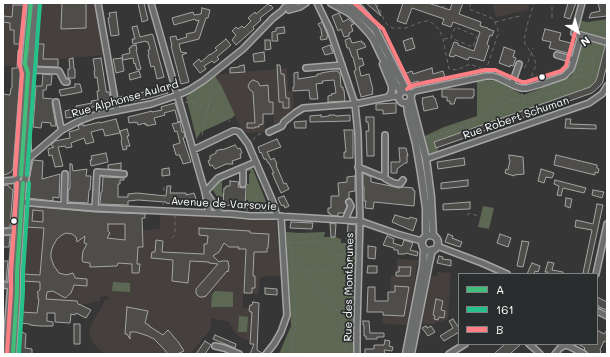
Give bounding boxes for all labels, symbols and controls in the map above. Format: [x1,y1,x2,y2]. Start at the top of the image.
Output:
north arrow [558,12,598,52]
text: N [578,33,593,50]
unlabelled marker [537,72,547,82]
street label: Rue Alphonse Aulard [70,77,180,121]
street label: Rue Robert Schuman [461,94,571,142]
street label: Avenue de Varsovie [171,195,277,213]
unlabelled marker [9,216,19,226]
street label: Rue des Montbrunes [341,232,357,342]
legend [458,273,598,345]
text: A [496,281,504,297]
text: 161 [496,301,514,317]
text: B [496,321,503,337]

